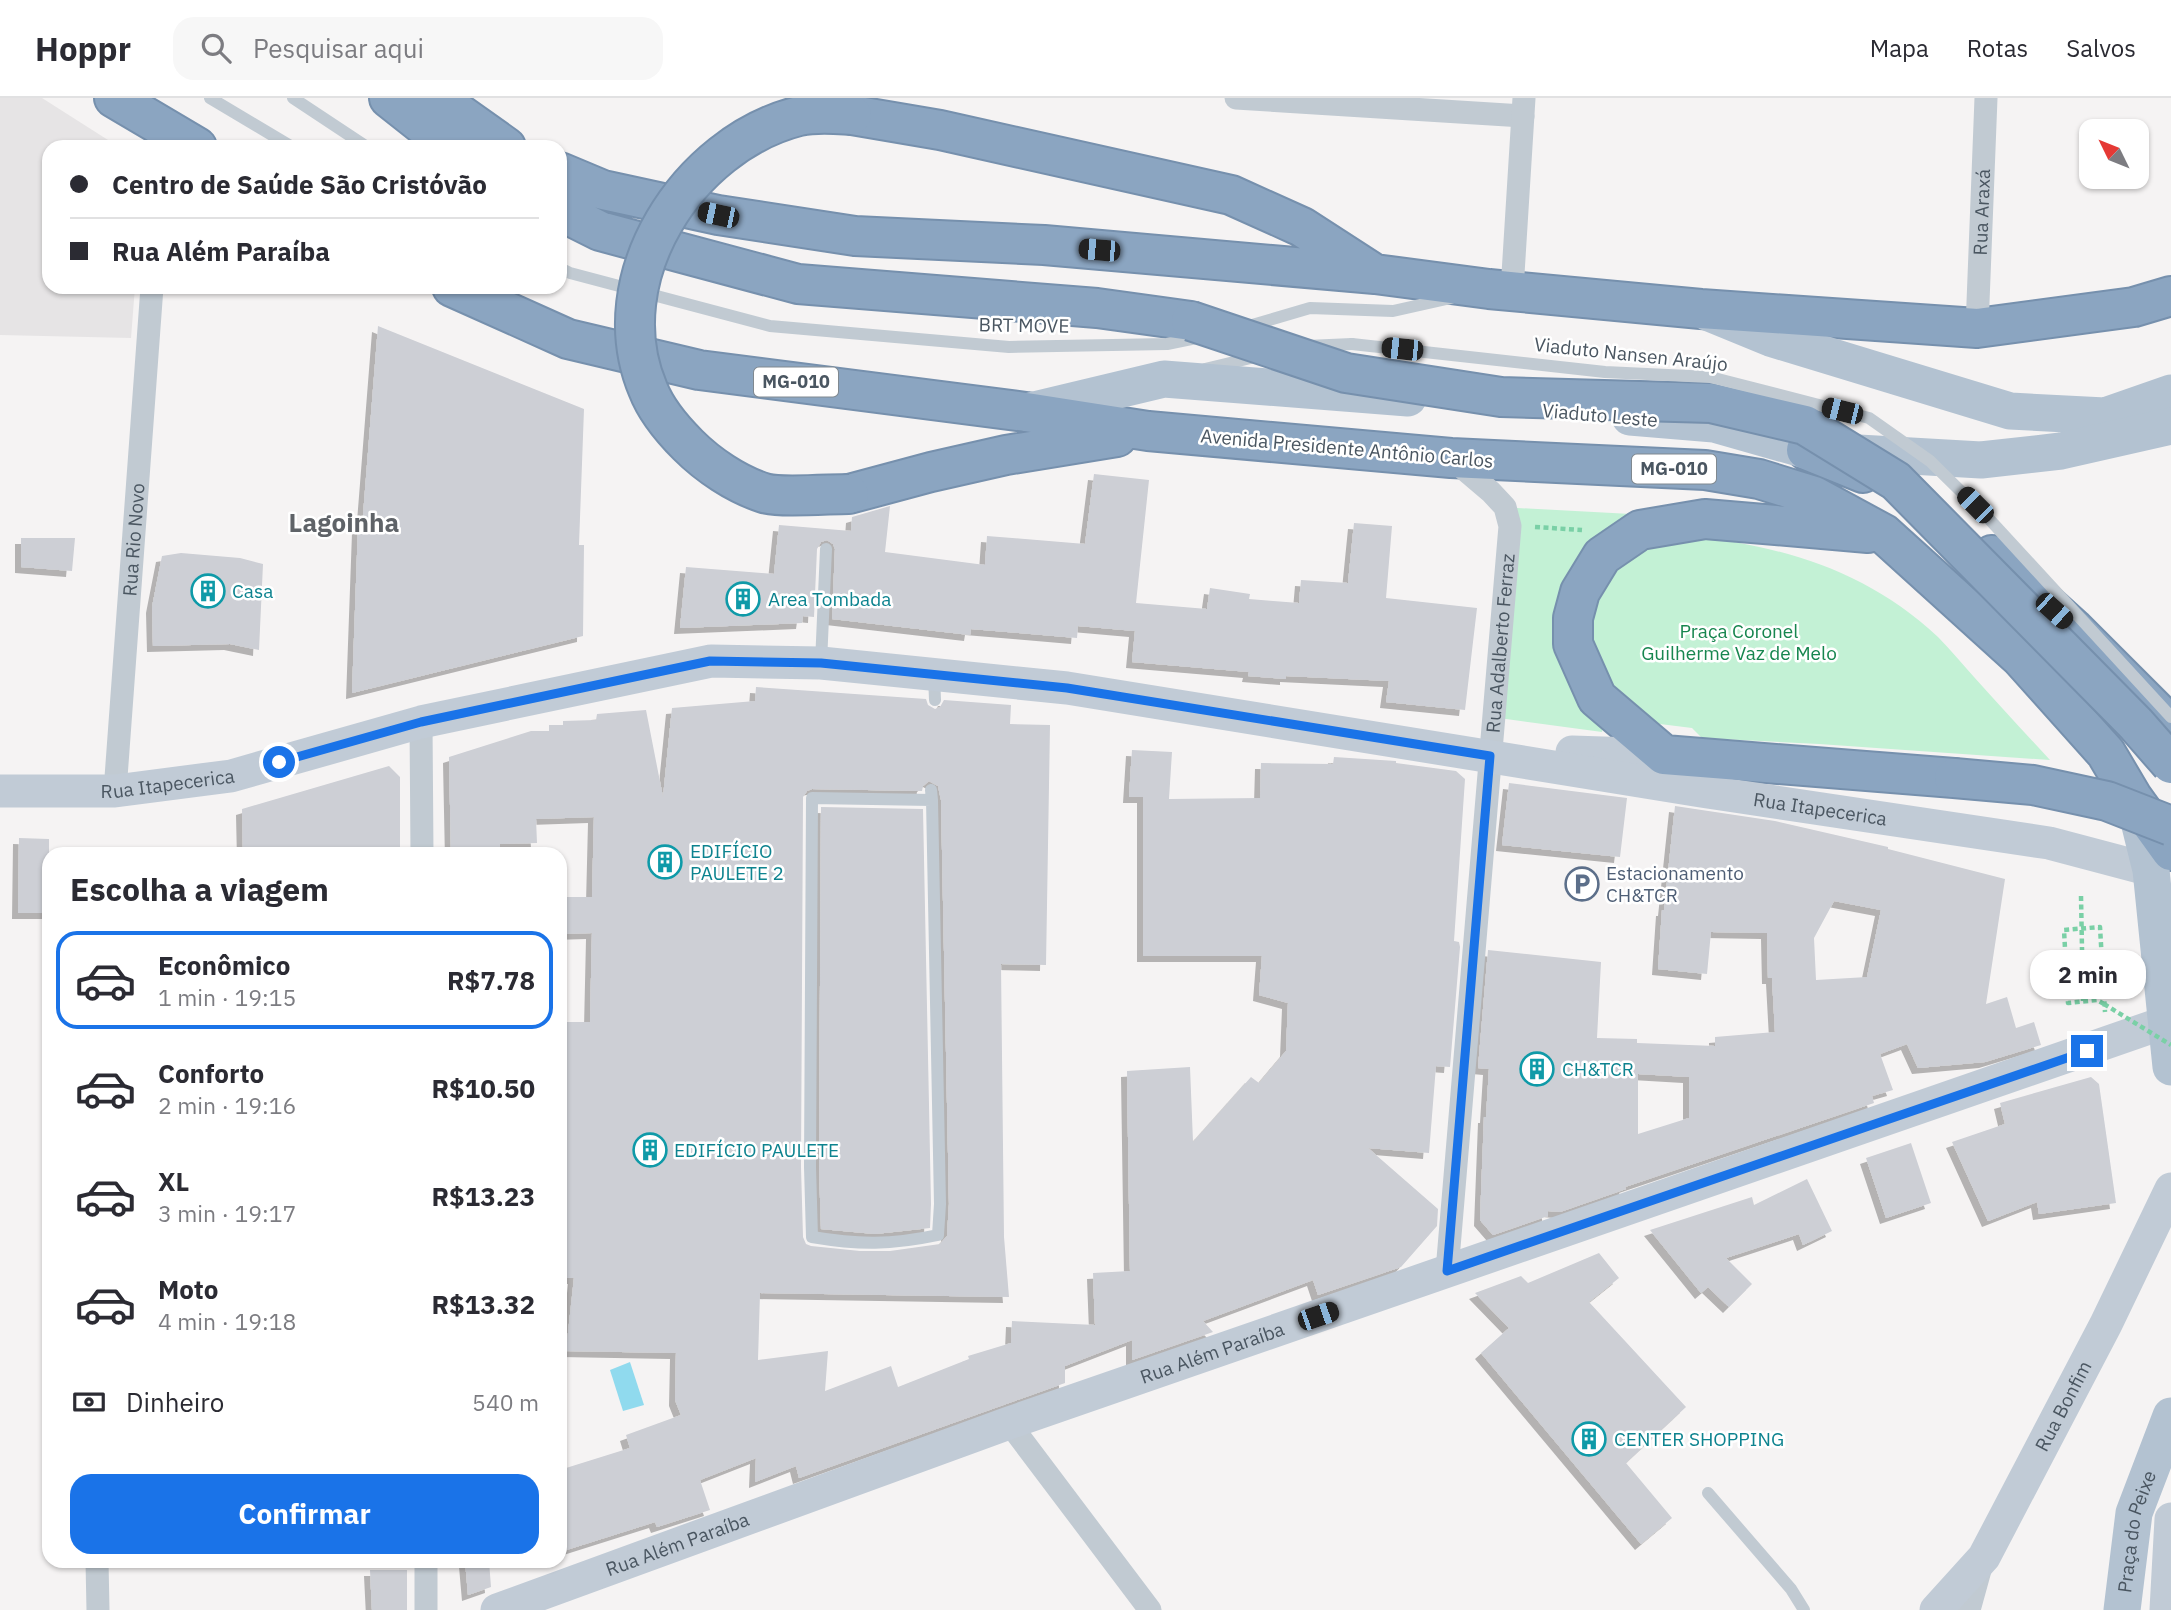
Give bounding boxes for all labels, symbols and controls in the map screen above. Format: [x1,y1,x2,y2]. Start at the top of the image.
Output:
search box [173,17,663,80]
text: Hoppr [35,27,131,70]
icon: search [197,29,235,67]
text: Pesquisar aqui [253,31,424,65]
text: Mapa [1870,32,1929,64]
text: Rotas [1967,32,2028,64]
text: Salvos [2066,32,2136,64]
north arrow [2079,119,2149,189]
map controls [2079,119,2149,189]
text: Centro de Saúde São Cristóvão [112,167,487,201]
street label: Rua Araxá [1968,168,1995,256]
car [696,200,741,230]
text: Rua Além Paraíba [112,234,330,268]
car [1078,238,1121,262]
street label: BRT MOVE [978,312,1070,338]
street label: Viaduto Nansen Araújo [1533,332,1729,376]
car [1381,336,1424,362]
road number: MG-010 [754,368,838,396]
car [1820,396,1865,426]
street label: Viaduto Leste [1541,398,1659,432]
street label: Avenida Presidente Antônio Carlos [1200,423,1494,473]
road number: MG-010 [1632,454,1716,484]
street label: Rua Rio Novo [117,482,150,597]
car [1953,483,1998,527]
district label: Lagoinha [289,505,400,539]
street label: Rua Adalberto Ferraz [1481,552,1520,734]
building icon: Casa [189,572,227,610]
place label: Casa [232,579,273,603]
building icon: Area Tombada [724,580,762,618]
place label: Area Tombada [768,587,891,611]
car [2032,589,2077,633]
park label: Praça Coronel Guilherme Vaz de Melo [1641,619,1837,665]
route start [263,746,295,778]
street label: Rua Itapecerica [101,764,236,803]
street label: Rua Itapecerica [1752,787,1889,831]
place label: EDIFÍCIO PAULETE 2 [690,839,784,885]
building icon: EDIFÍCIO PAULETE 2 [646,843,684,881]
place label: Estacionamento CH&TCR [1606,861,1744,907]
parking icon: Estacionamento CH&TCR [1563,865,1601,903]
text: Escolha a viagem [70,868,329,910]
text: Econômico [158,948,290,982]
icon: car [74,949,137,1012]
callout: 2 min [2029,950,2145,998]
text: 2 min [2058,959,2118,989]
text: R$7.78 [447,963,535,997]
text: 1 min · 19:15 [158,982,296,1012]
route end [2071,1035,2103,1067]
building icon: CH&TCR [1518,1050,1556,1088]
text: Conforto [158,1056,264,1090]
icon: car [74,1057,137,1120]
place label: CH&TCR [1562,1057,1634,1081]
text: R$10.50 [431,1071,535,1105]
text: 2 min · 19:16 [158,1090,296,1120]
building icon: EDIFÍCIO PAULETE [631,1131,669,1169]
place label: EDIFÍCIO PAULETE [674,1138,839,1162]
text: XL [158,1164,189,1198]
icon: car [74,1165,137,1228]
text: R$13.23 [431,1179,535,1213]
text: 3 min · 19:17 [158,1198,296,1228]
text: Moto [158,1272,218,1306]
icon: car [74,1273,137,1336]
text: R$13.32 [431,1287,535,1321]
car [1295,1299,1342,1333]
text: 4 min · 19:18 [158,1306,296,1336]
street label: Rua Além Paraíba [1137,1317,1287,1389]
street label: Rua Bonfim [2030,1357,2097,1455]
icon: cash [70,1383,108,1421]
text: Dinheiro [126,1385,224,1419]
text: 540 m [472,1387,539,1417]
building icon: CENTER SHOPPING [1570,1420,1608,1458]
place label: CENTER SHOPPING [1614,1427,1784,1451]
street label: Praça do Peixe [2112,1467,2161,1594]
button: Confirmar [70,1474,539,1554]
street label: Rua Além Paraíba [602,1507,752,1581]

